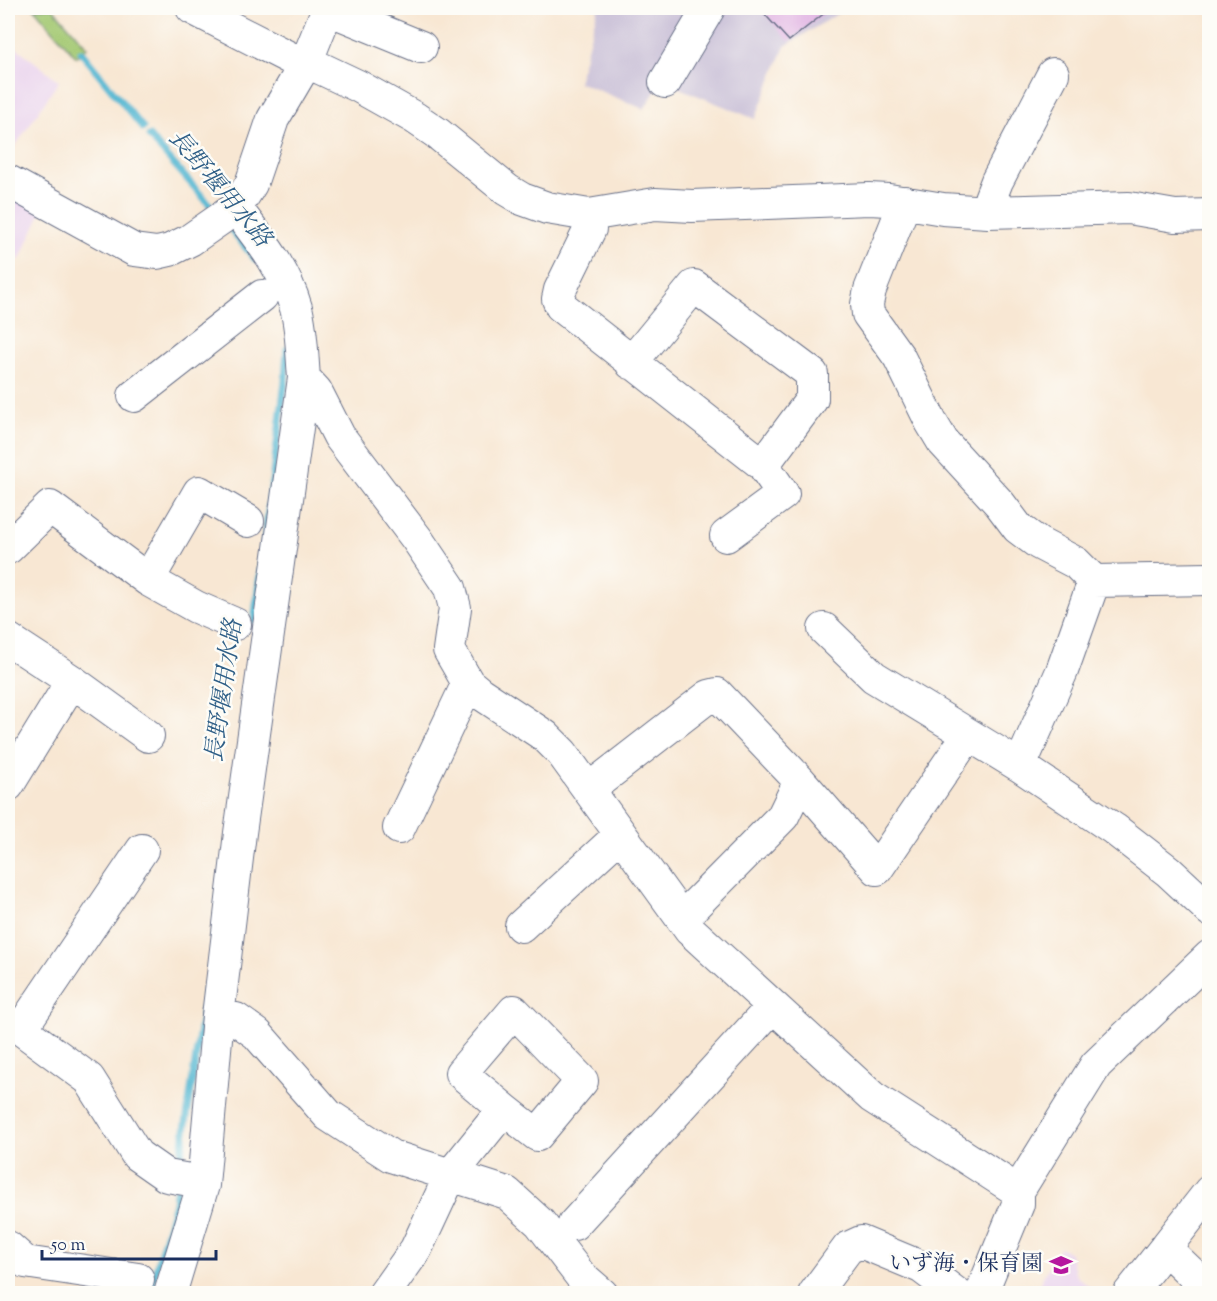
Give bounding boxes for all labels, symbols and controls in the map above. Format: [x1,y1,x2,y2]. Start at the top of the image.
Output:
water label: 長野堰用水路 [160,123,280,257]
water label: 長野堰用水路 [198,615,252,765]
scale bar [42,1223,216,1261]
text: 50 m [50,1233,86,1259]
place label: いず海・保育園 [889,1249,1043,1281]
school or university icon: いず海・保育園 [1048,1252,1074,1278]

